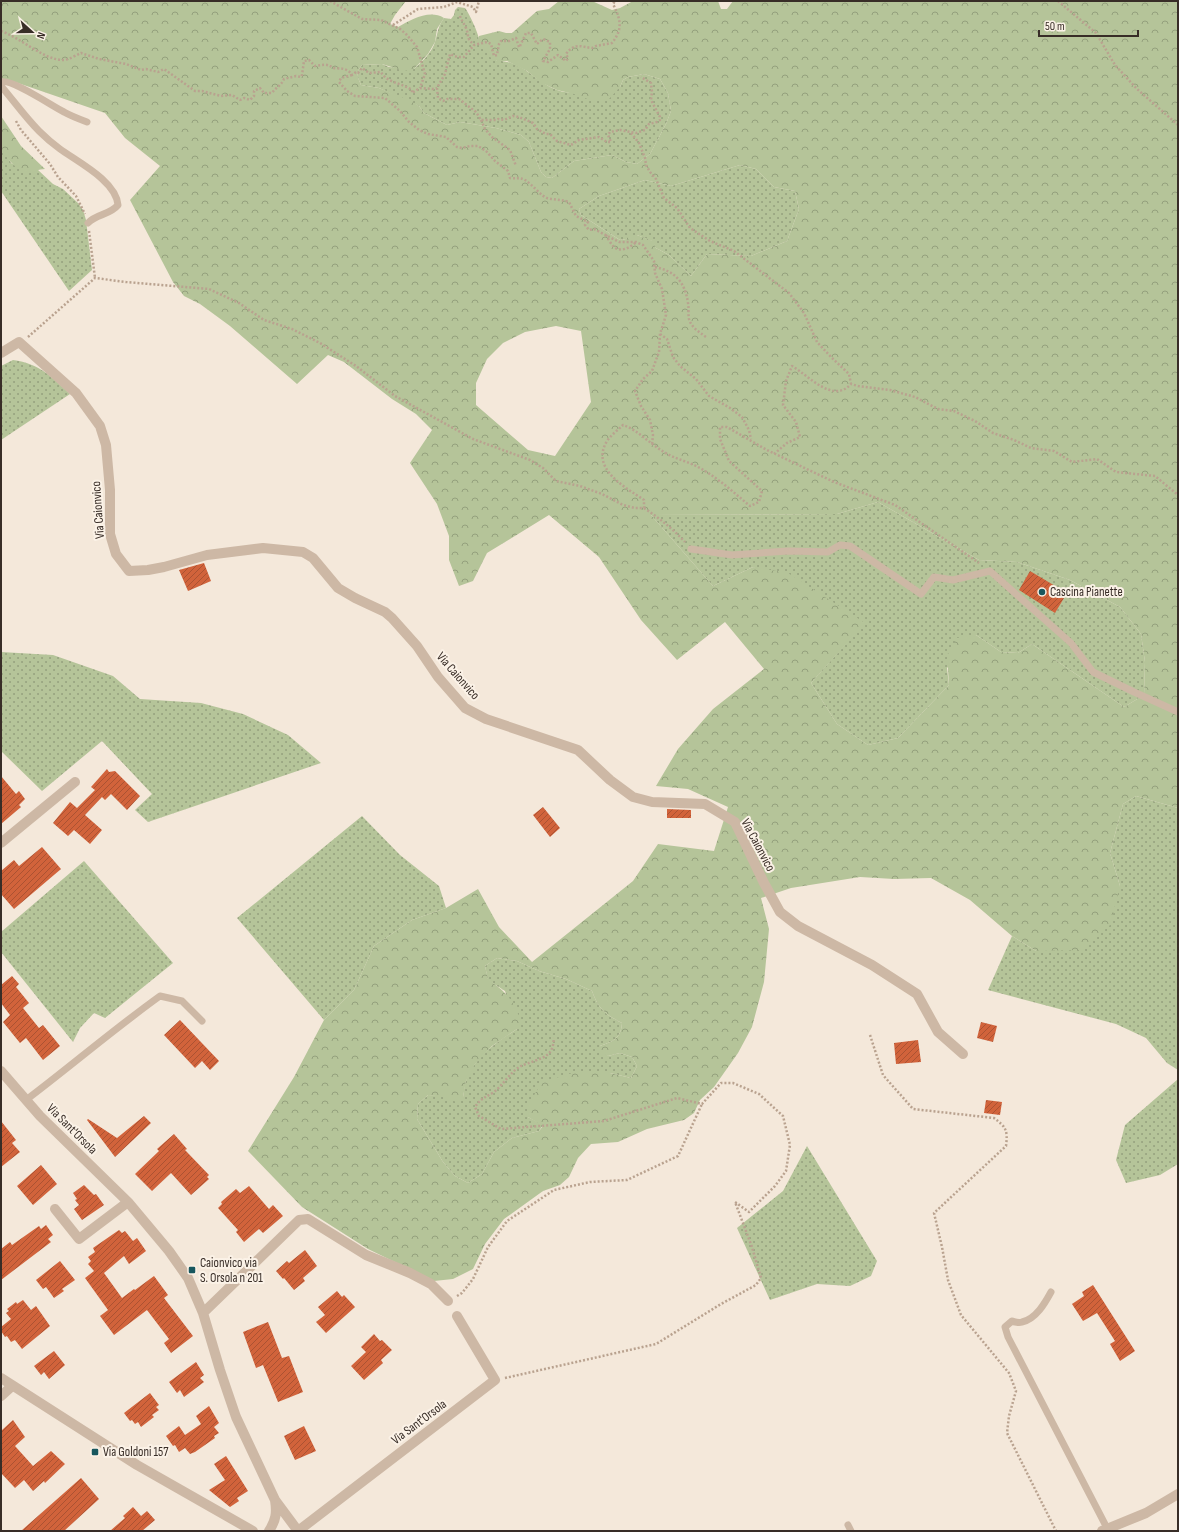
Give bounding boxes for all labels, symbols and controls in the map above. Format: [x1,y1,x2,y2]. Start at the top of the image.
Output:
north arrow [12,12,52,52]
scale bar [1039,12,1138,38]
text: 50 m [1045,19,1065,34]
text: N [34,30,48,41]
street label: Via Caionvico [88,481,108,539]
place label: Cascina Pianette [1050,584,1123,600]
marker: Cascina Pianette [1037,587,1047,597]
street label: Via Caionvico [433,649,483,703]
street label: Via Caionvico [737,816,779,874]
street label: Via Sant'Orsola [43,1100,101,1158]
place label: Caionvico via S. Orsola n 201 [200,1255,263,1286]
marker: Caionvico via S. Orsola n 201 [187,1265,197,1275]
street label: Via Sant'Orsola [388,1396,450,1448]
place label: Via Goldoni 157 [103,1444,169,1460]
marker: Via Goldoni 157 [90,1447,100,1457]

